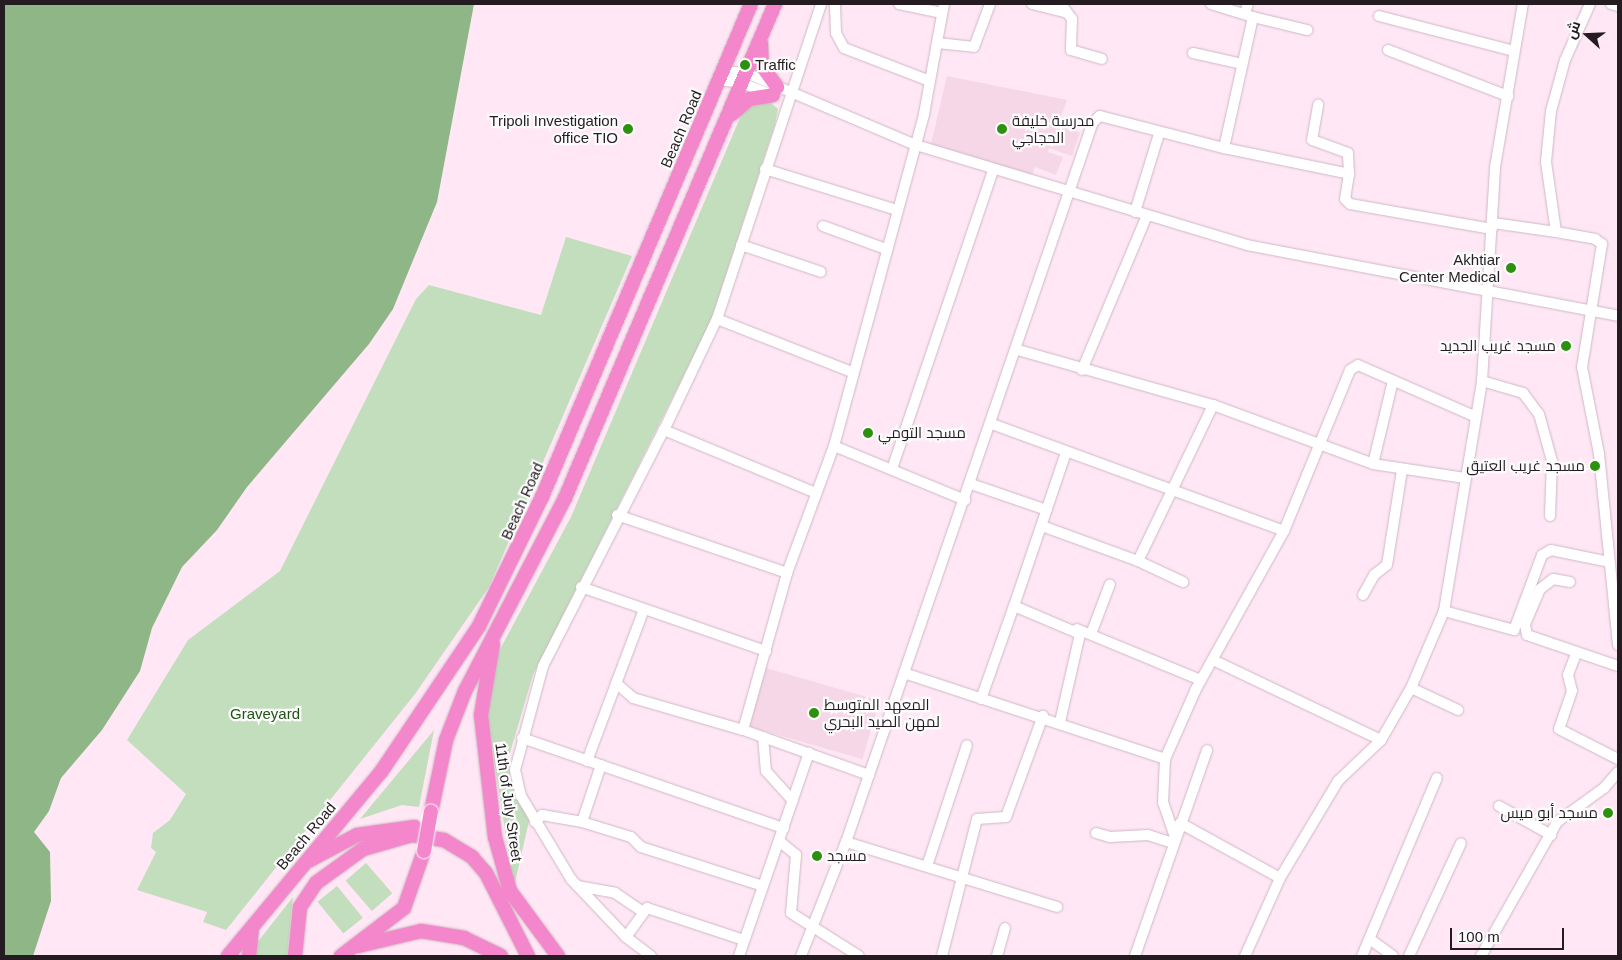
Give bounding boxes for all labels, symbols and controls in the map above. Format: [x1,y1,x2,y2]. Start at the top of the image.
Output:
north arrow [1562,10,1612,60]
text: ش [1562,19,1583,41]
place label: Traffic [755,56,796,74]
marker: Traffic [739,59,751,71]
street label: Beach Road [657,87,705,171]
place label: Tripoli Investigation office TIO [489,111,618,146]
place label: مدرسة خليفة الحجاجي [1012,111,1094,146]
marker: Tripoli Investigation office TIO [622,123,634,135]
marker: مدرسة خليفة الحجاجي [996,123,1008,135]
place label: Akhtiar Center Medical [1399,250,1500,285]
marker: Akhtiar Center Medical [1504,261,1518,275]
place label: مسجد غريب الجديد [1440,337,1556,355]
marker: مسجد غريب الجديد [1560,340,1572,352]
place label: مسجد التومي [878,424,966,442]
marker: مسجد التومي [862,427,874,439]
place label: مسجد غريب العتيق [1466,457,1585,475]
street label: Beach Road [497,460,547,542]
marker: مسجد غريب العتيق [1589,460,1601,472]
place label: المعهد المتوسط لمهن الصيد البحري [824,695,940,730]
park label: Graveyard [230,705,300,723]
marker: المعهد المتوسط لمهن الصيد البحري [808,707,820,719]
street label: 11th of July Street [492,741,526,863]
street label: Beach Road [273,799,339,873]
place label: مسجد أبو ميس [1501,804,1598,822]
marker: مسجد أبو ميس [1602,807,1614,819]
place label: مسجد [827,847,867,865]
marker: مسجد [811,850,823,862]
scale bar [1452,918,1566,950]
text: 100 m [1458,928,1500,945]

